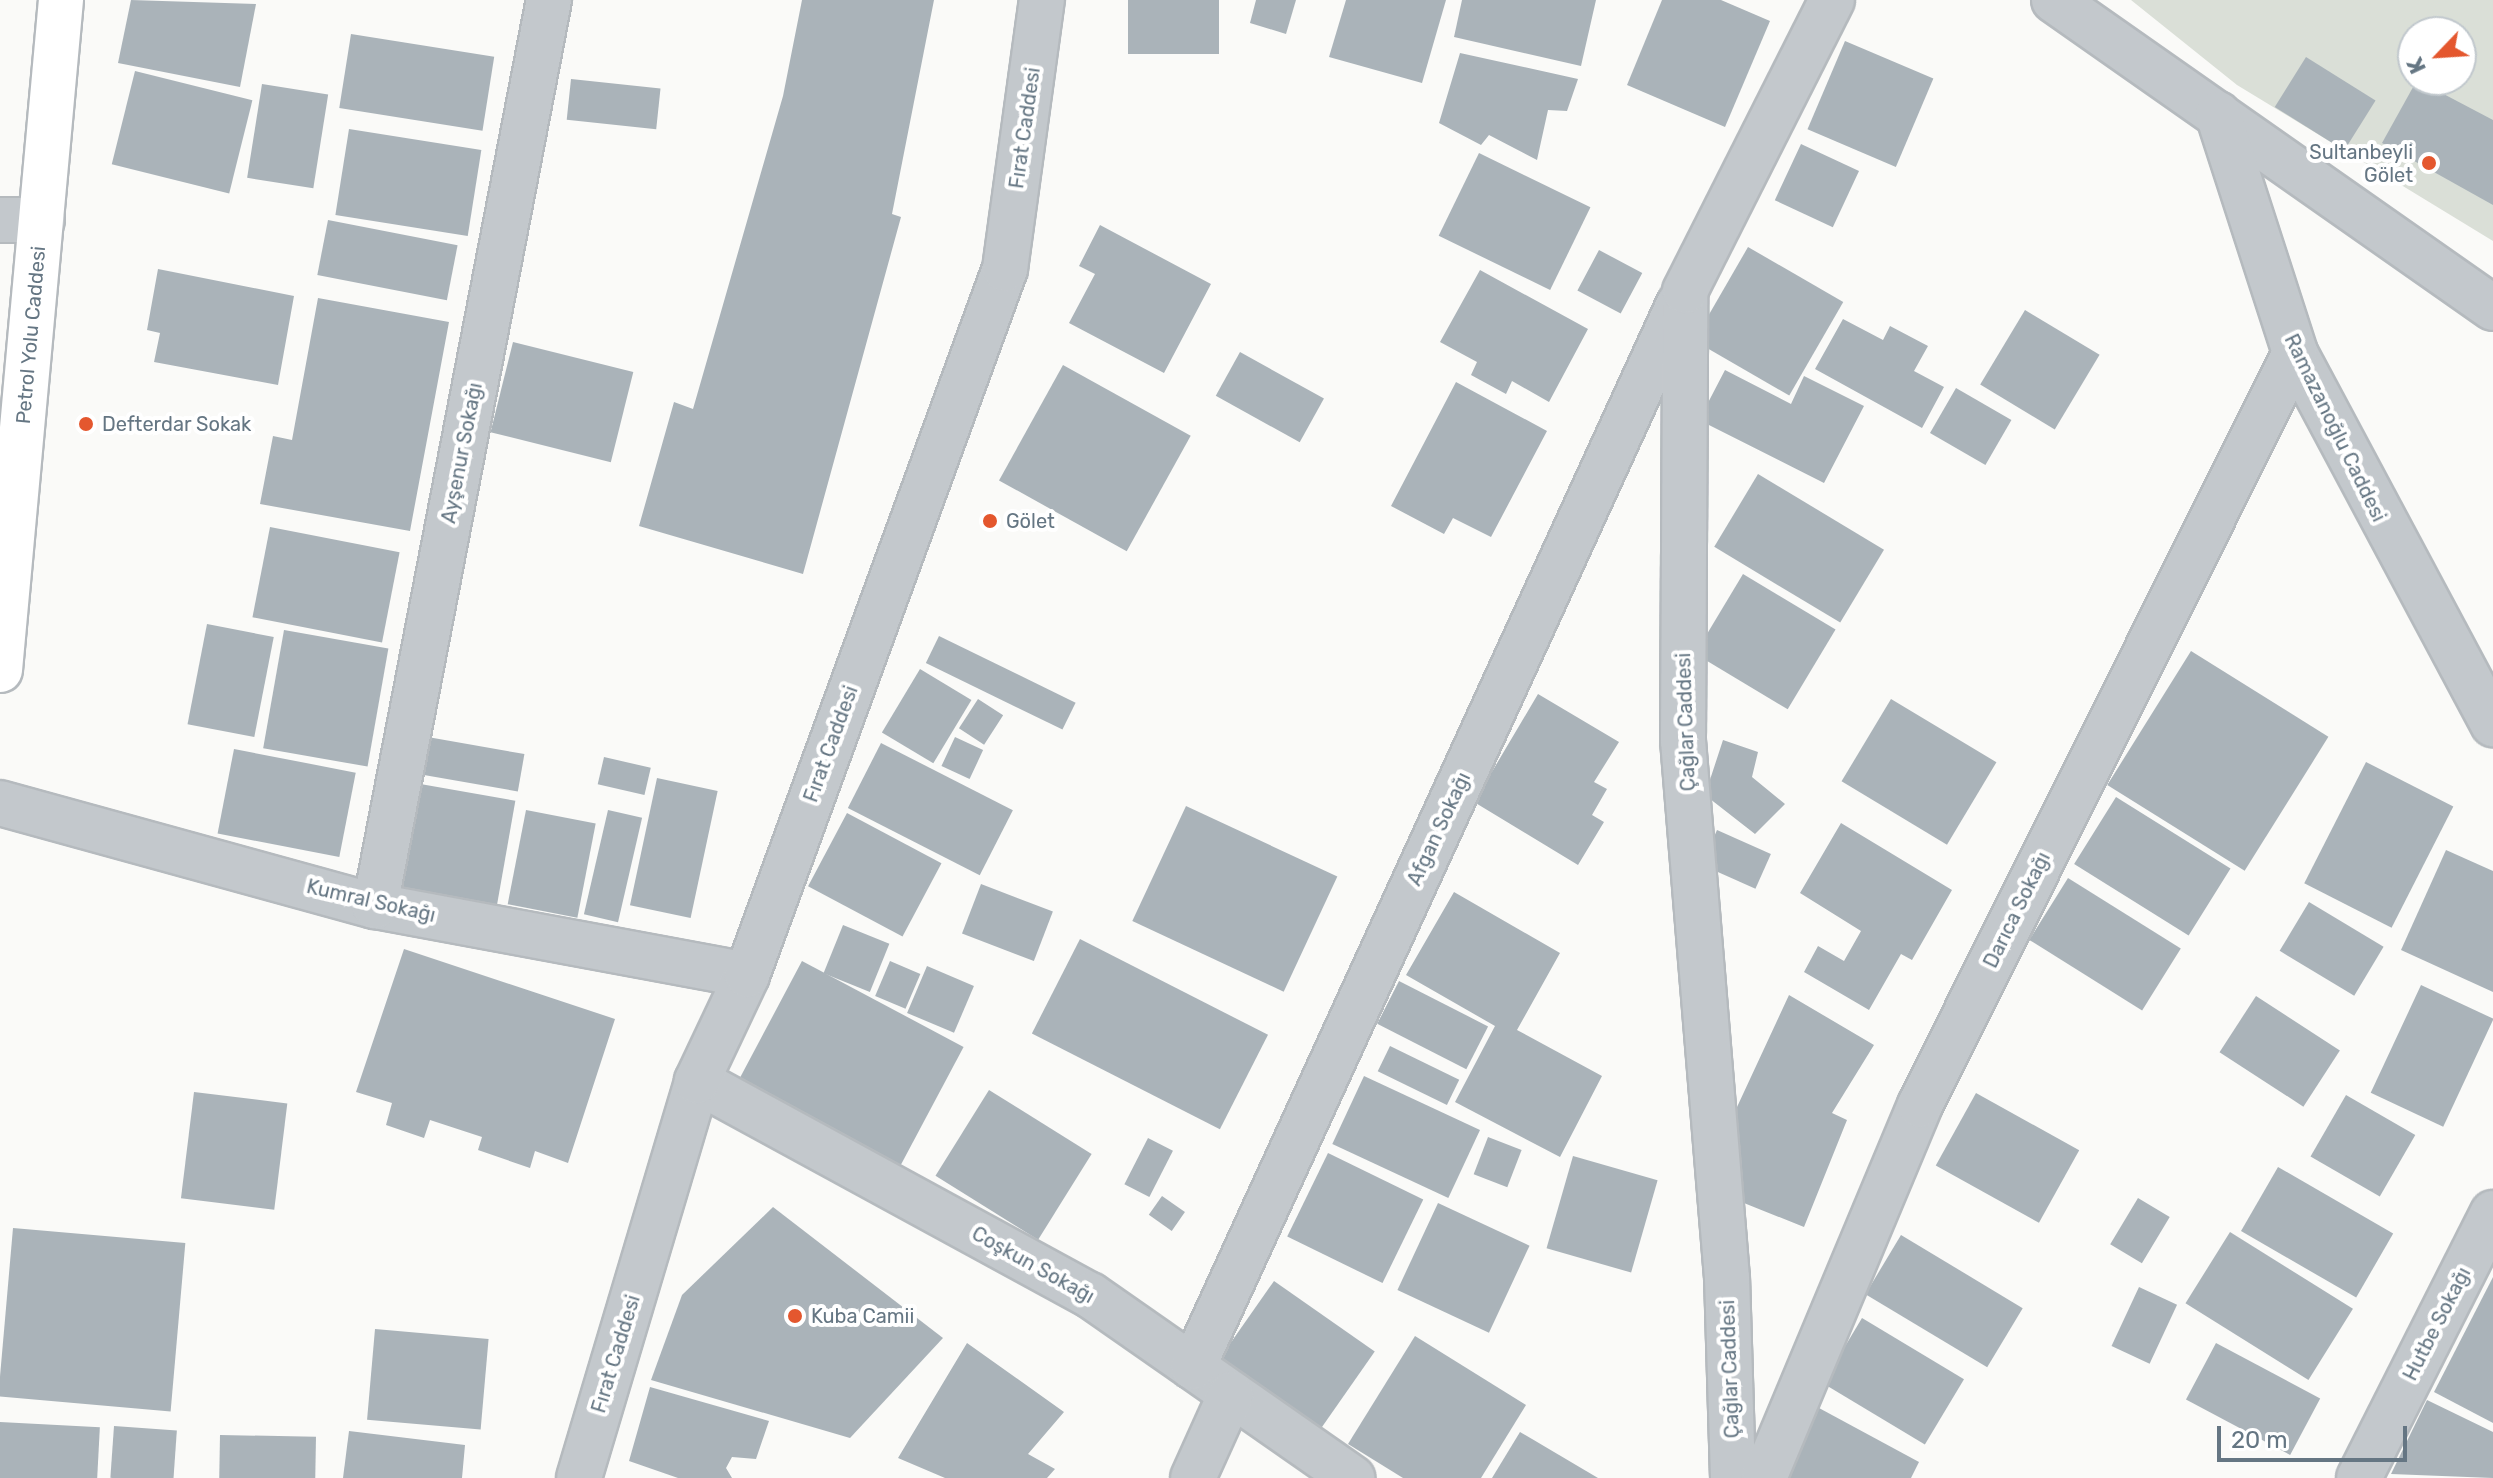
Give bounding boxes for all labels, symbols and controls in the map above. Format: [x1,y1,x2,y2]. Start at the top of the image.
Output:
north arrow [2397,16,2477,96]
text: K [2401,53,2432,78]
street label: Fırat Caddesi [1005,66,1045,190]
place label: Sultanbeyli Gölet [2309,140,2413,187]
marker: Sultanbeyli Gölet [2420,154,2438,172]
street label: Petrol Yolu Caddesi [11,245,51,425]
street label: Ramazanoğlu Caddesi [2279,330,2391,526]
street label: Ayşenur Sokağı [437,380,487,526]
place label: Defterdar Sokak [102,412,252,436]
marker: Defterdar Sokak [77,415,95,433]
place label: Gölet [1006,509,1055,533]
marker: Gölet [981,512,999,530]
street label: Çağlar Caddesi [1672,652,1700,792]
street label: Fırat Caddesi [799,682,863,806]
street label: Afgan Sokağı [1402,768,1476,890]
street label: Darıca Sokağı [1979,848,2055,972]
street label: Kumral Sokağı [304,875,438,927]
street label: Coşkun Sokağı [968,1221,1098,1309]
street label: Hutbe Sokağı [2398,1263,2476,1385]
street label: Fırat Caddesi [587,1292,645,1416]
street label: Çağlar Caddesi [1716,1299,1744,1439]
place label: Kuba Camii [811,1304,914,1328]
marker: Kuba Camii [786,1307,804,1325]
scale bar [2221,1410,2411,1460]
text: 20 m [2231,1426,2288,1454]

